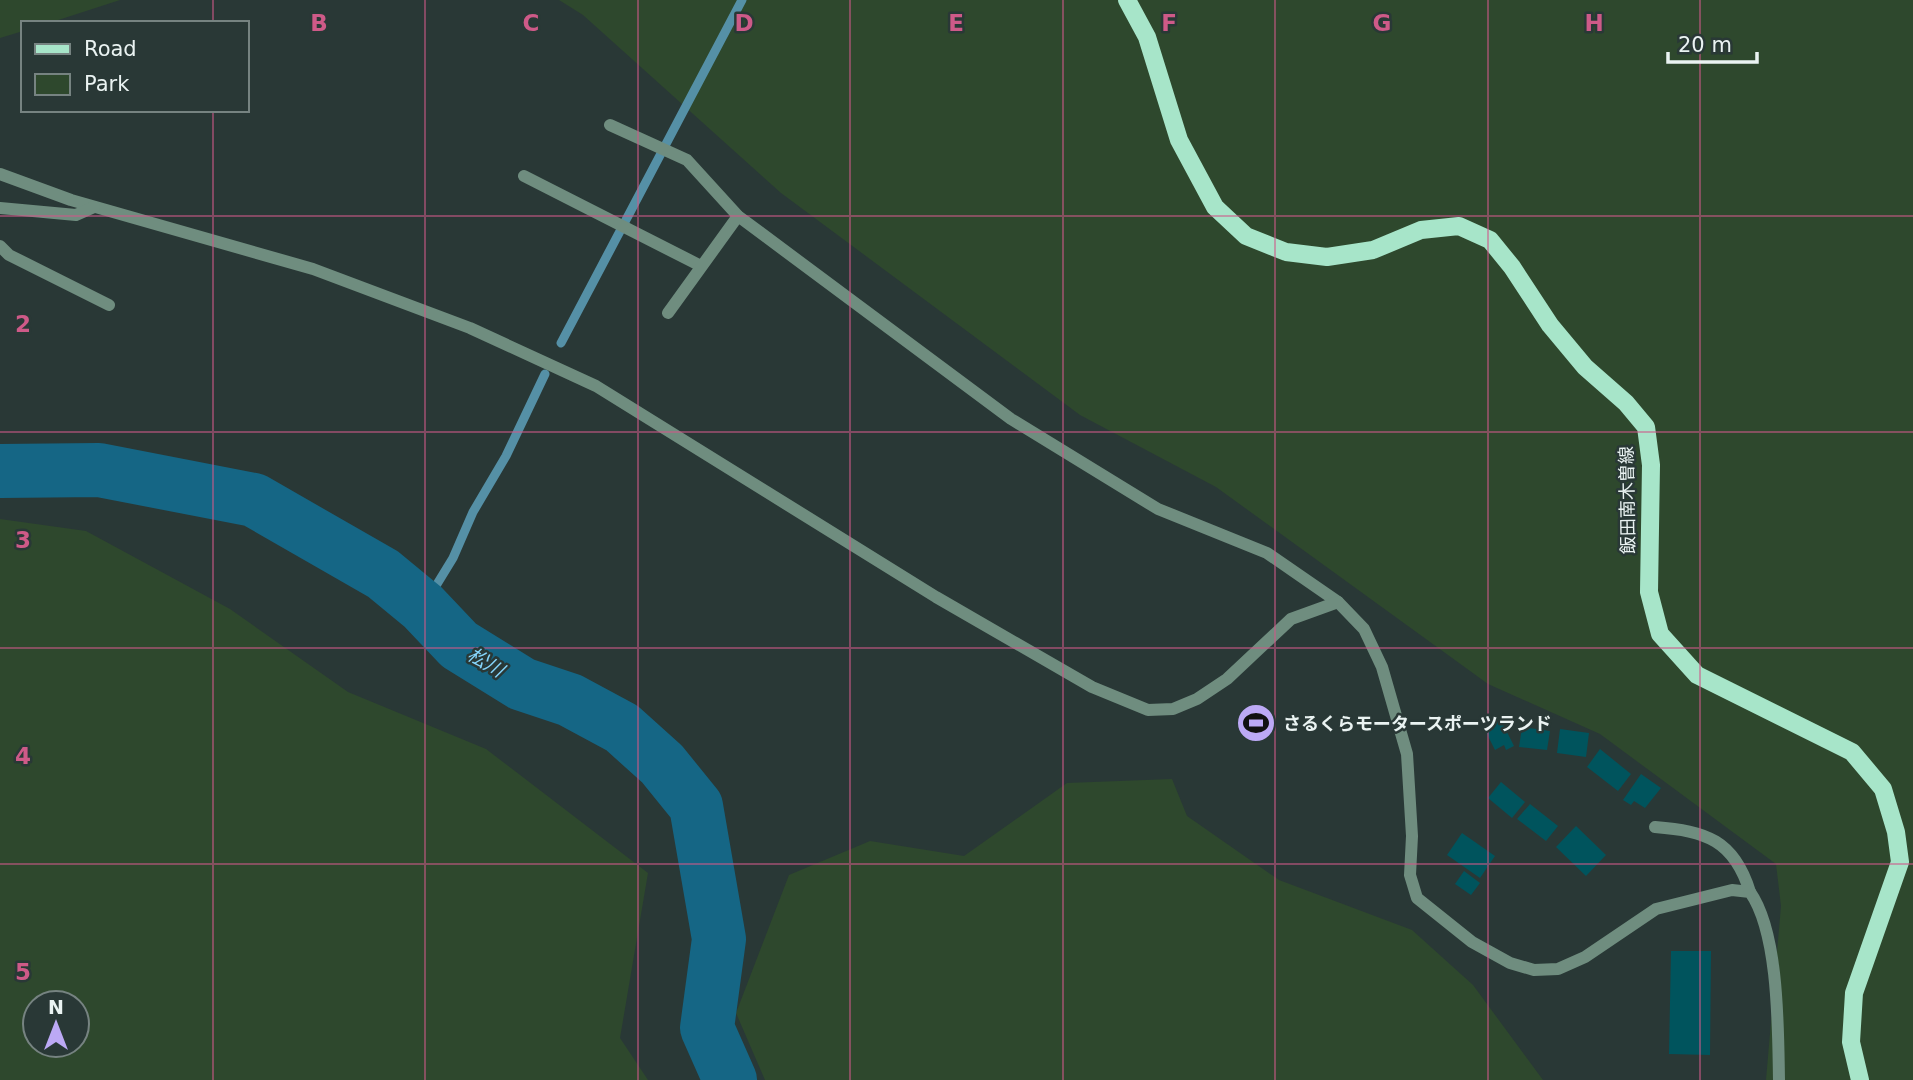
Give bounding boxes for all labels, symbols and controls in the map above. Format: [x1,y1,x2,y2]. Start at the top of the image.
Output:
text: B [310,10,328,36]
text: C [523,10,539,36]
text: D [734,10,754,36]
text: E [948,10,964,36]
text: F [1161,10,1177,36]
text: G [1373,10,1391,36]
text: H [1584,10,1604,36]
legend [21,21,248,112]
scale bar [1668,21,1757,65]
text: 20 m [1678,33,1732,57]
text: Road [84,37,137,61]
text: Park [84,72,130,96]
text: 2 [15,311,31,337]
street label: 飯田南木曽線 [1616,446,1638,554]
text: 3 [15,527,31,553]
water label: 松川 [464,643,510,682]
sports icon: さるくらモータースポーツランド [1235,702,1277,744]
place label: さるくらモータースポーツランド [1283,713,1552,734]
text: 4 [15,743,31,769]
text: 5 [15,959,31,985]
north arrow [21,989,91,1059]
text: N [48,996,64,1018]

